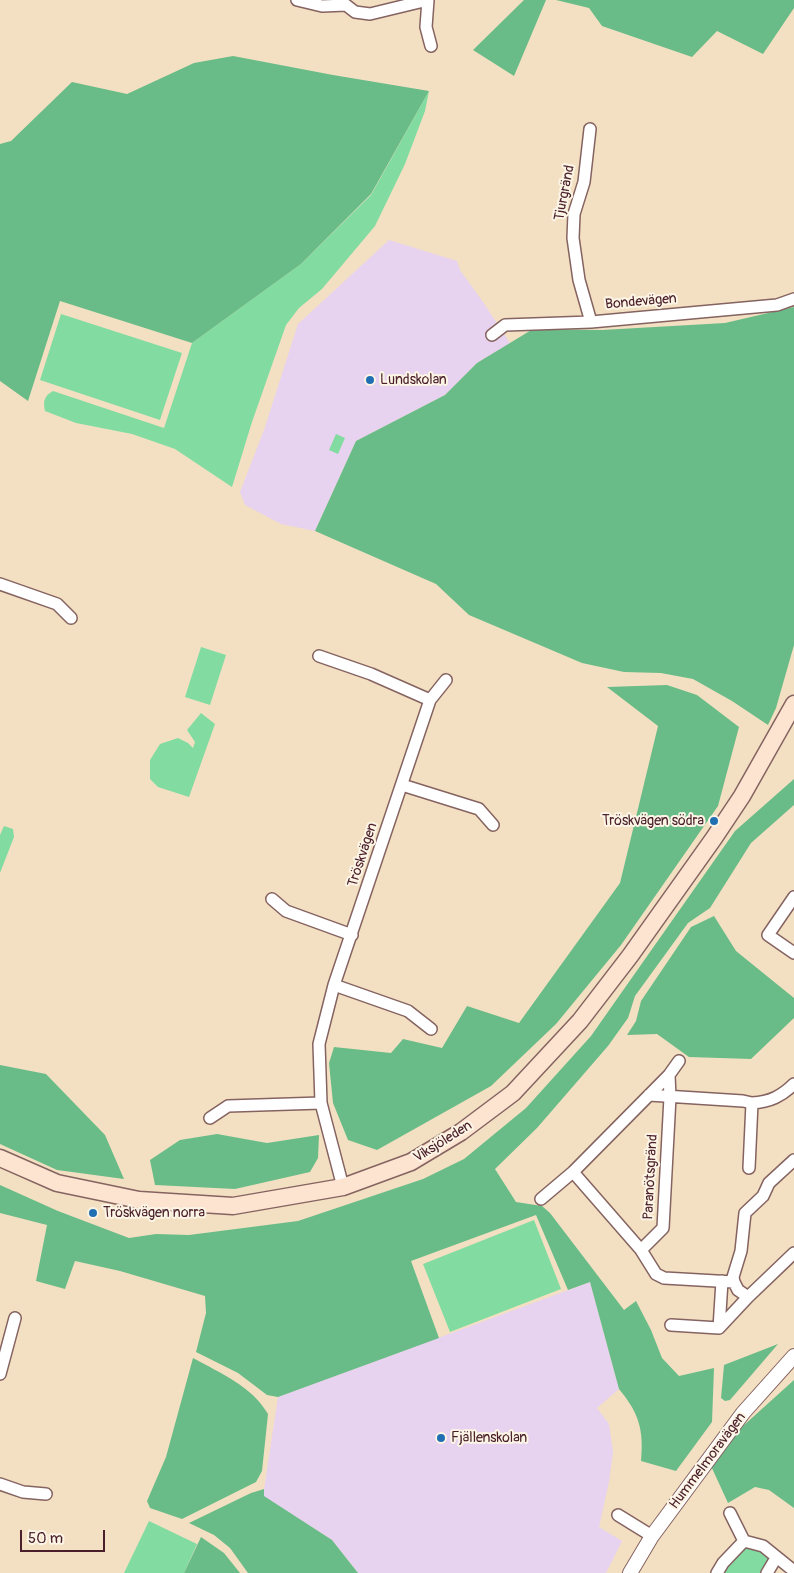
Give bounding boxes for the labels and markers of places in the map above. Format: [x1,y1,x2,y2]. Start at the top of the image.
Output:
place label: Lundskolan [380,372,447,388]
marker: Lundskolan [364,374,376,386]
place label: Tröskvägen södra [602,813,704,829]
marker: Tröskvägen södra [708,815,720,827]
place label: Tröskvägen norra [103,1205,205,1221]
marker: Tröskvägen norra [87,1207,99,1219]
place label: Fjällenskolan [451,1430,527,1446]
marker: Fjällenskolan [435,1432,447,1444]

